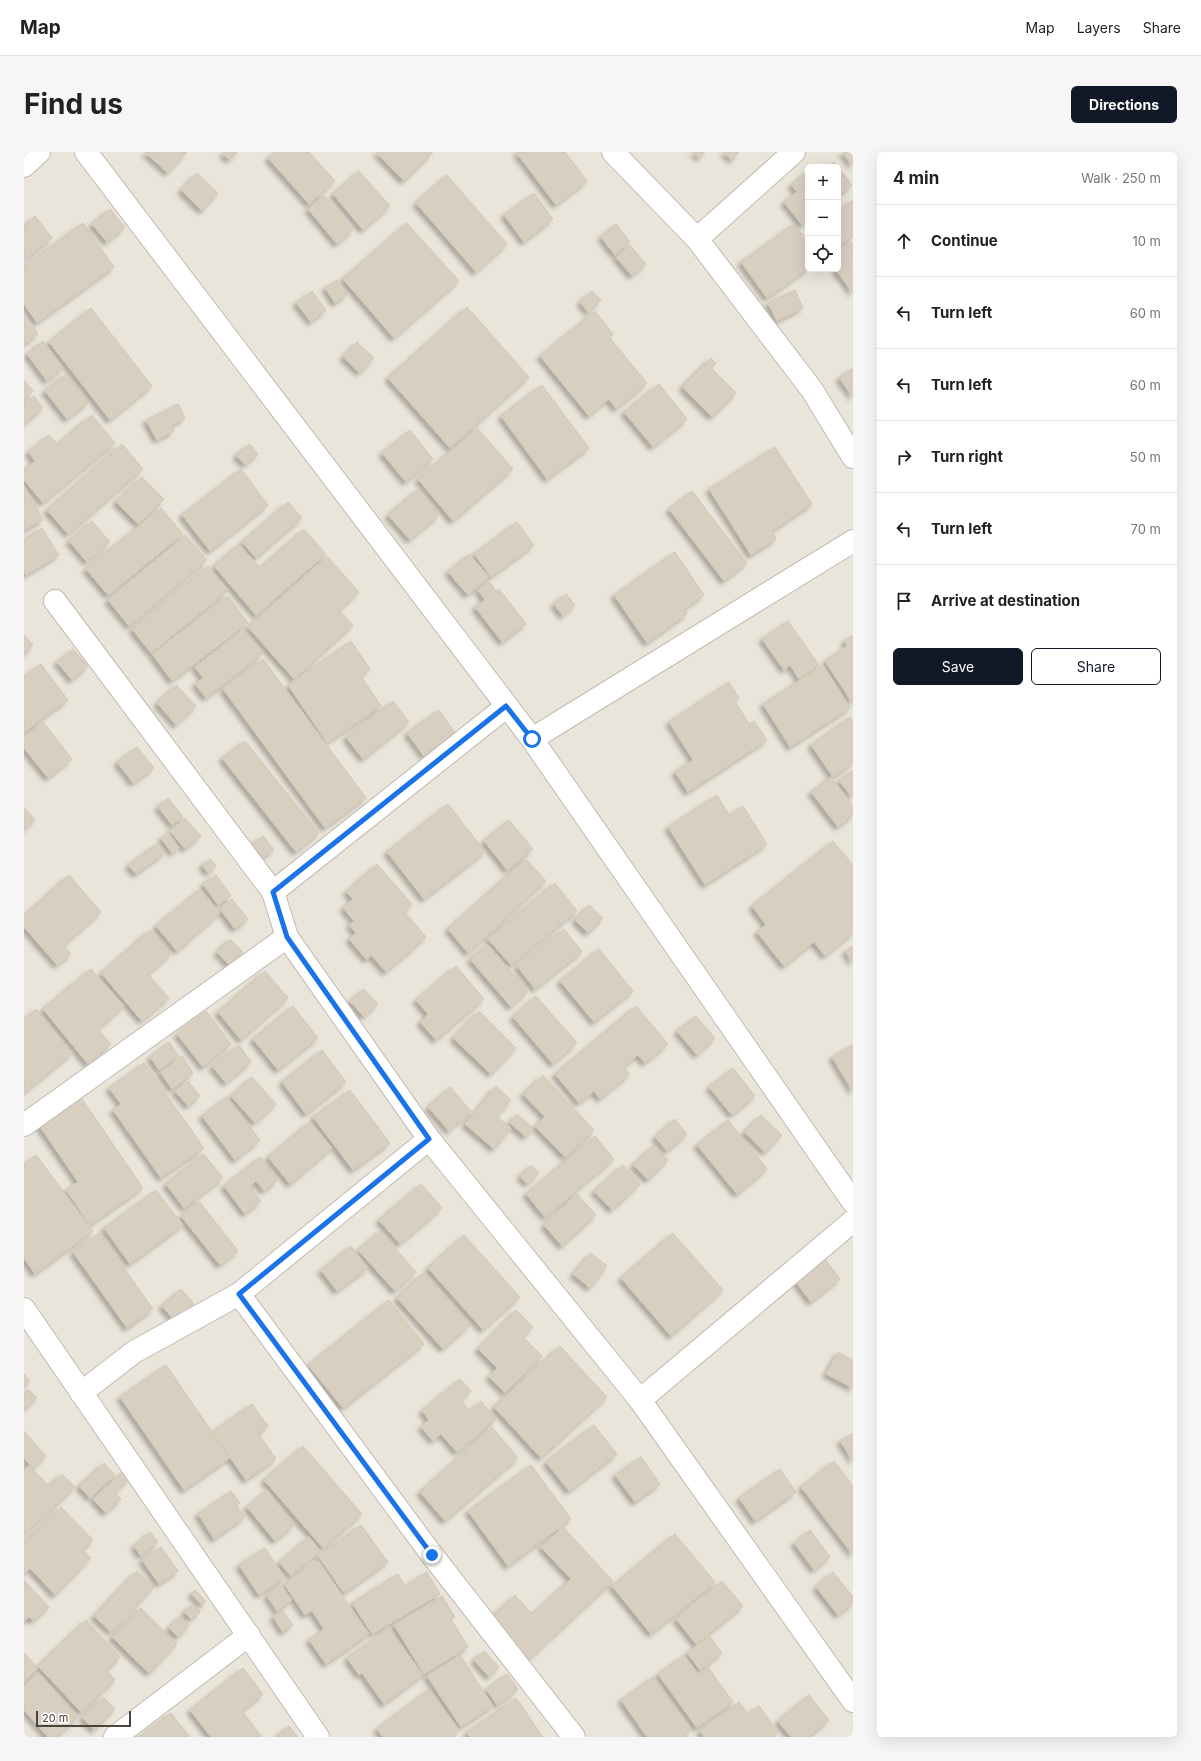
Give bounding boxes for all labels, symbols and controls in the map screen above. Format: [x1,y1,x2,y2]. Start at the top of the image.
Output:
text: Map [20,16,61,39]
text: Map [1026,19,1055,36]
text: Layers [1077,19,1121,36]
text: Share [1143,19,1181,36]
button: Directions [1071,86,1177,123]
text: Find us [24,87,123,121]
map controls [805,164,841,272]
button: + [805,164,841,200]
text: 4 min [893,168,939,188]
text: Walk · 250 m [1081,170,1161,186]
button: − [805,200,841,236]
icon: ahead [893,230,915,252]
text: Continue [931,231,998,250]
text: 10 m [1132,233,1161,249]
button: locate [805,236,841,272]
icon: left [893,302,915,324]
text: Turn left [931,303,992,322]
text: 60 m [1130,305,1161,321]
icon: left [893,374,915,396]
text: Turn left [931,375,992,394]
text: 60 m [1130,377,1161,393]
icon: right [893,446,915,468]
text: Turn right [931,447,1003,466]
text: 50 m [1130,449,1161,465]
icon: left [893,518,915,540]
text: Turn left [931,519,992,538]
text: 70 m [1131,521,1161,537]
icon: arrive [893,590,915,612]
text: Arrive at destination [931,591,1080,610]
button: Save [893,648,1023,685]
button: Share [1031,648,1161,685]
route start [523,730,541,748]
route end [423,1546,441,1564]
scale bar [36,1709,131,1728]
text: 20 m [42,1711,68,1725]

